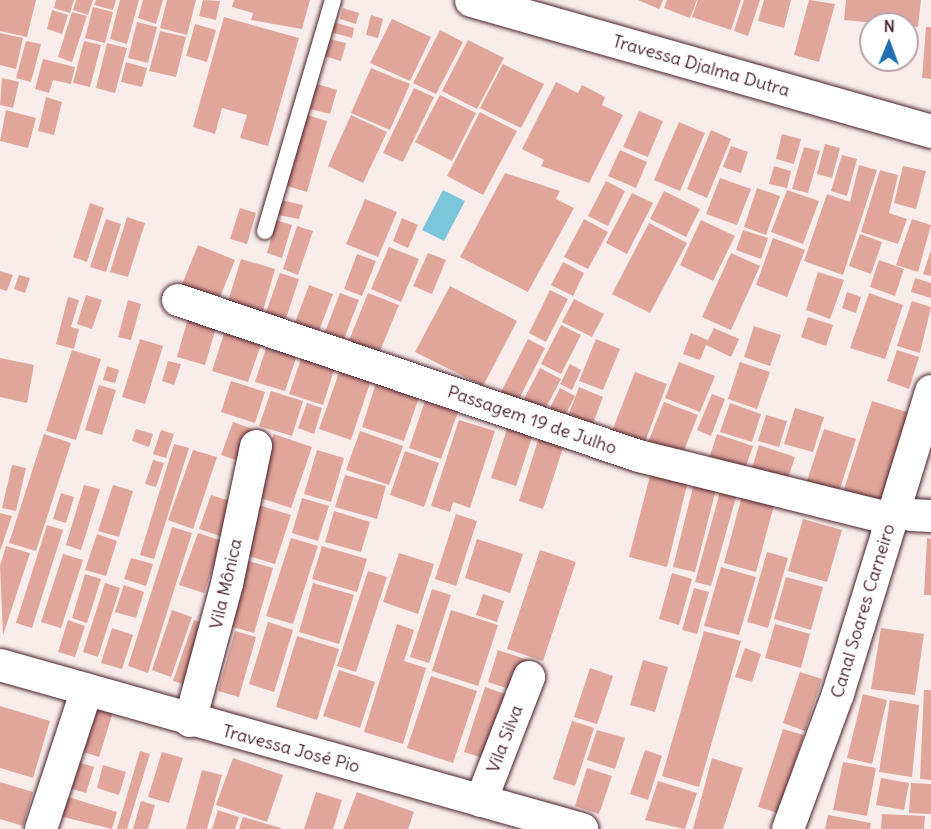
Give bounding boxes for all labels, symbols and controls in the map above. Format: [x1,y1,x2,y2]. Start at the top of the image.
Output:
north arrow [859,12,919,72]
text: N [884,16,895,36]
street label: Travessa Djalma Dutra [610,30,792,102]
street label: Passagem 19 de Julho [445,381,619,459]
street label: Canal Soares Carneiro [826,521,900,701]
street label: Vila Mônica [205,537,247,631]
street label: Vila Silva [482,702,528,776]
street label: Travessa José Pio [220,720,362,778]

